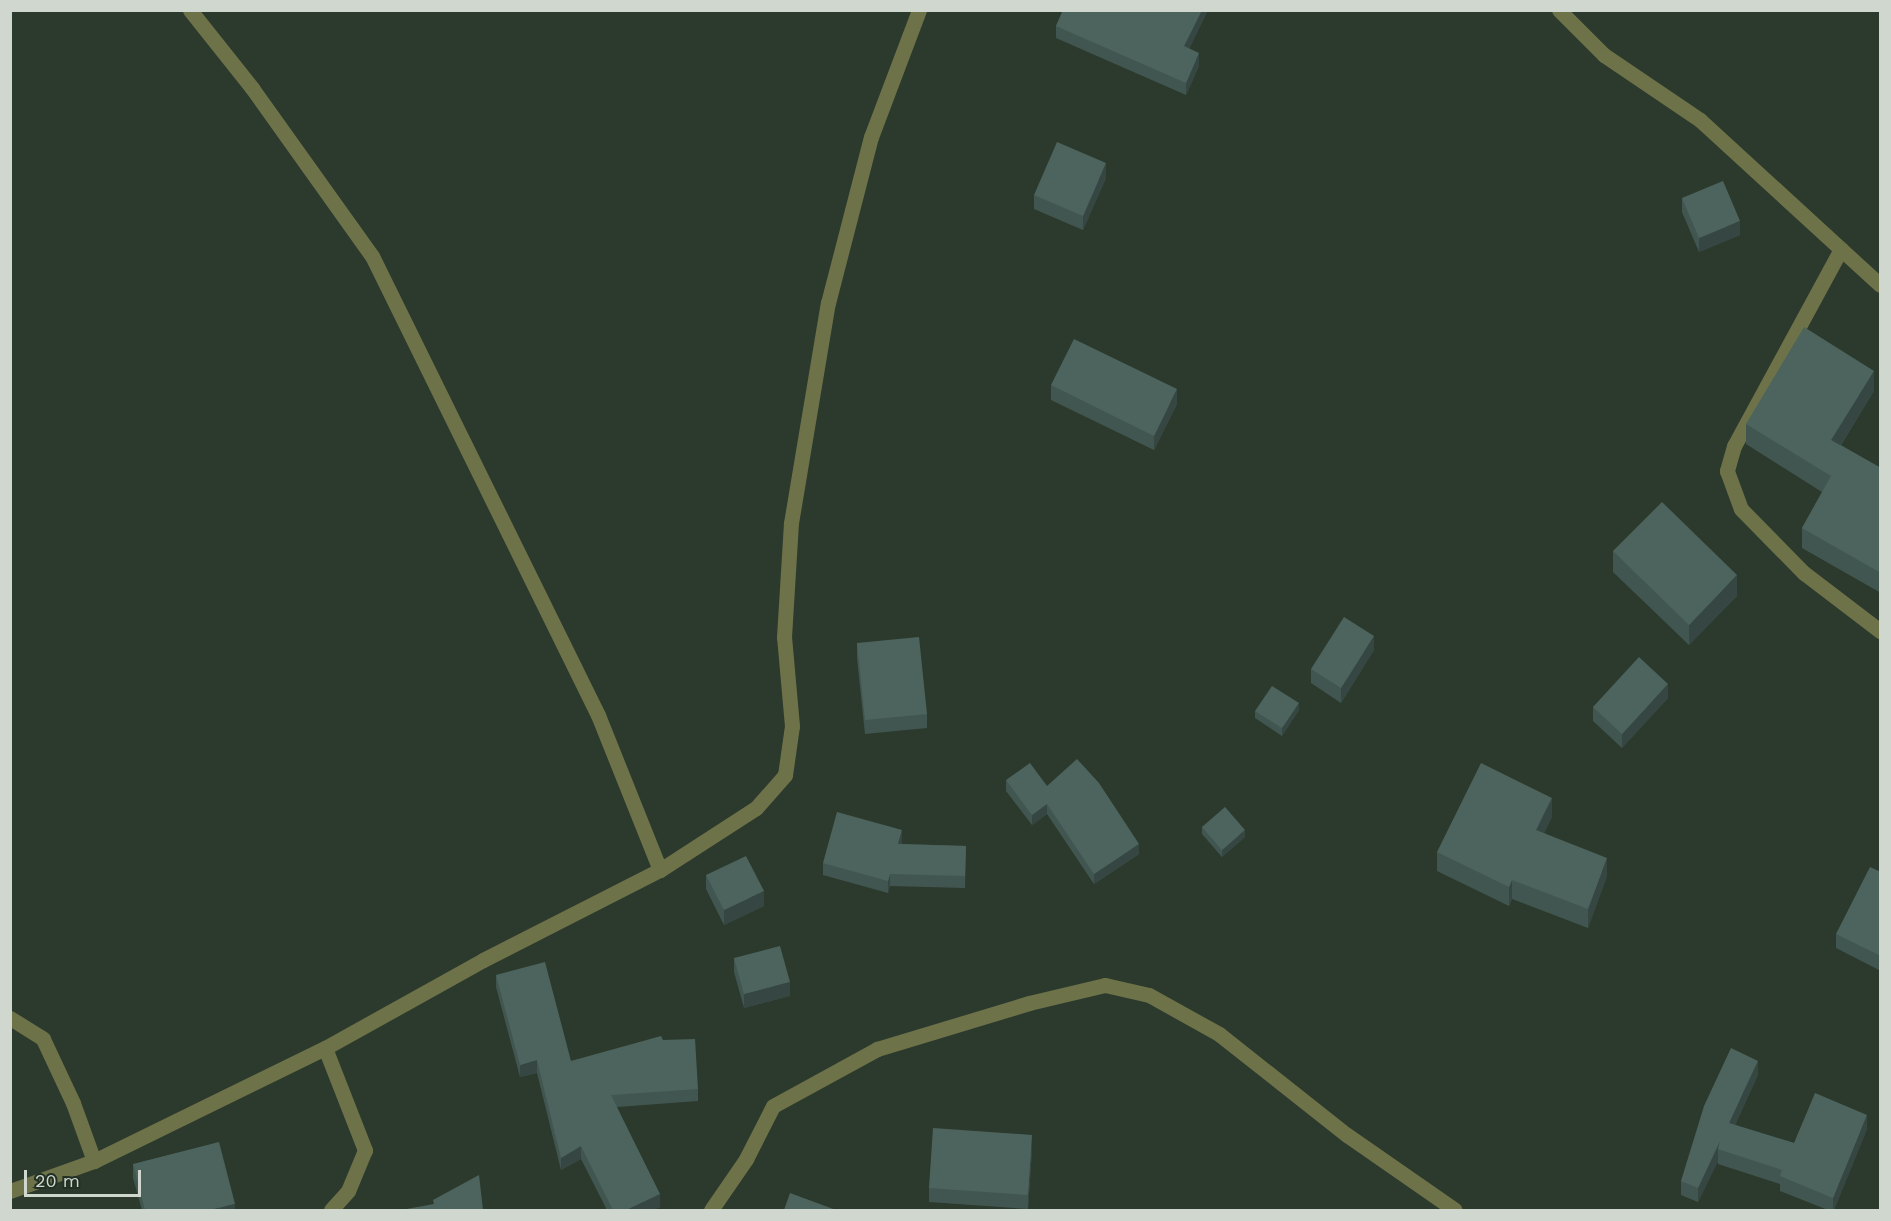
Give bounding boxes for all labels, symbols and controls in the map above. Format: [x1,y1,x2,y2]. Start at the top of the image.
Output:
scale bar [27,1158,144,1196]
text: 20 m [35,1170,80,1191]

